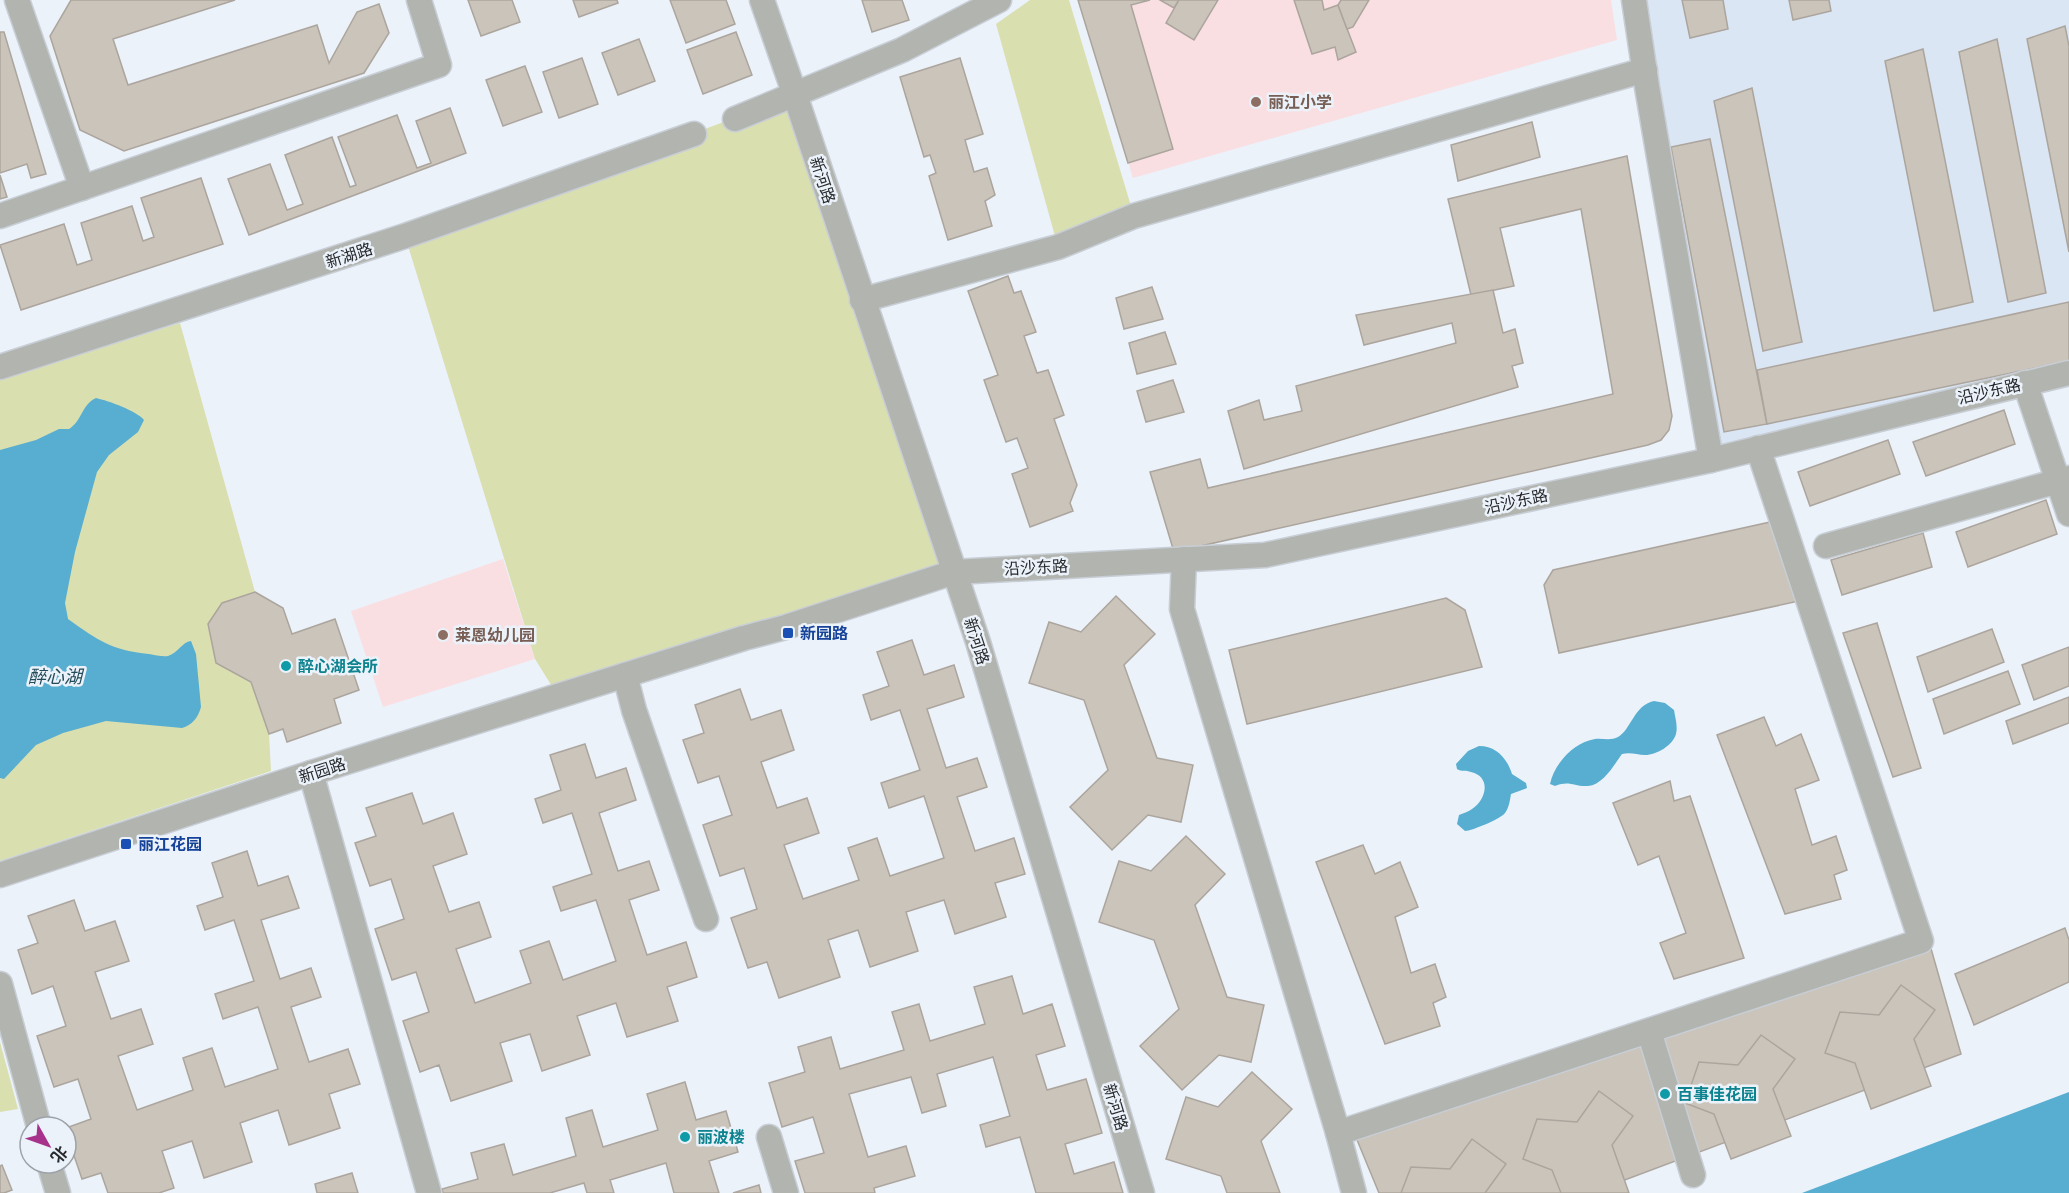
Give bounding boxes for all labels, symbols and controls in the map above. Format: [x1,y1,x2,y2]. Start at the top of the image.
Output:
place label: 丽江小学 [1268,91,1332,113]
marker: 丽江小学 [1249,95,1263,109]
street label: 新河路 [805,154,841,206]
street label: 新湖路 [323,237,375,273]
street label: 沿沙东路 [1955,373,2023,409]
street label: 沿沙东路 [1482,484,1550,518]
street label: 沿沙东路 [1003,554,1069,580]
street label: 新河路 [959,615,995,667]
place label: 新园路 [800,622,848,644]
place label: 莱恩幼儿园 [455,624,535,646]
marker: 新园路 [781,626,795,640]
marker: 莱恩幼儿园 [436,628,450,642]
place label: 醉心湖会所 [298,655,378,677]
marker: 醉心湖会所 [279,659,293,673]
water label: 醉心湖 [28,664,85,688]
street label: 新园路 [296,752,348,788]
place label: 丽江花园 [138,833,202,855]
marker: 丽江花园 [119,837,133,851]
street label: 新河路 [1098,1081,1134,1133]
place label: 百事佳花园 [1677,1083,1757,1105]
marker: 百事佳花园 [1658,1087,1672,1101]
north arrow [18,1115,78,1175]
place label: 丽波楼 [697,1126,745,1148]
marker: 丽波楼 [678,1130,692,1144]
text: 北 [46,1141,73,1168]

